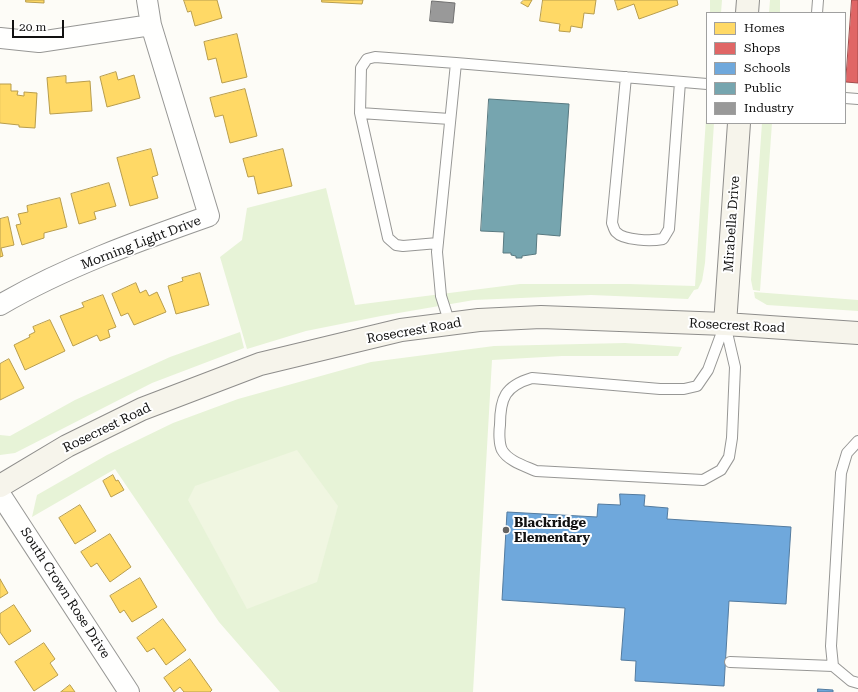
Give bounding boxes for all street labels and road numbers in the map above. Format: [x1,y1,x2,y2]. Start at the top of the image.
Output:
street label: Mirabella Drive [721,175,743,273]
street label: Morning Light Drive [79,213,203,273]
street label: Rosecrest Road [365,315,463,347]
street label: Rosecrest Road [689,316,785,336]
street label: Rosecrest Road [60,400,154,456]
street label: South Crown Rose Drive [17,525,113,661]

